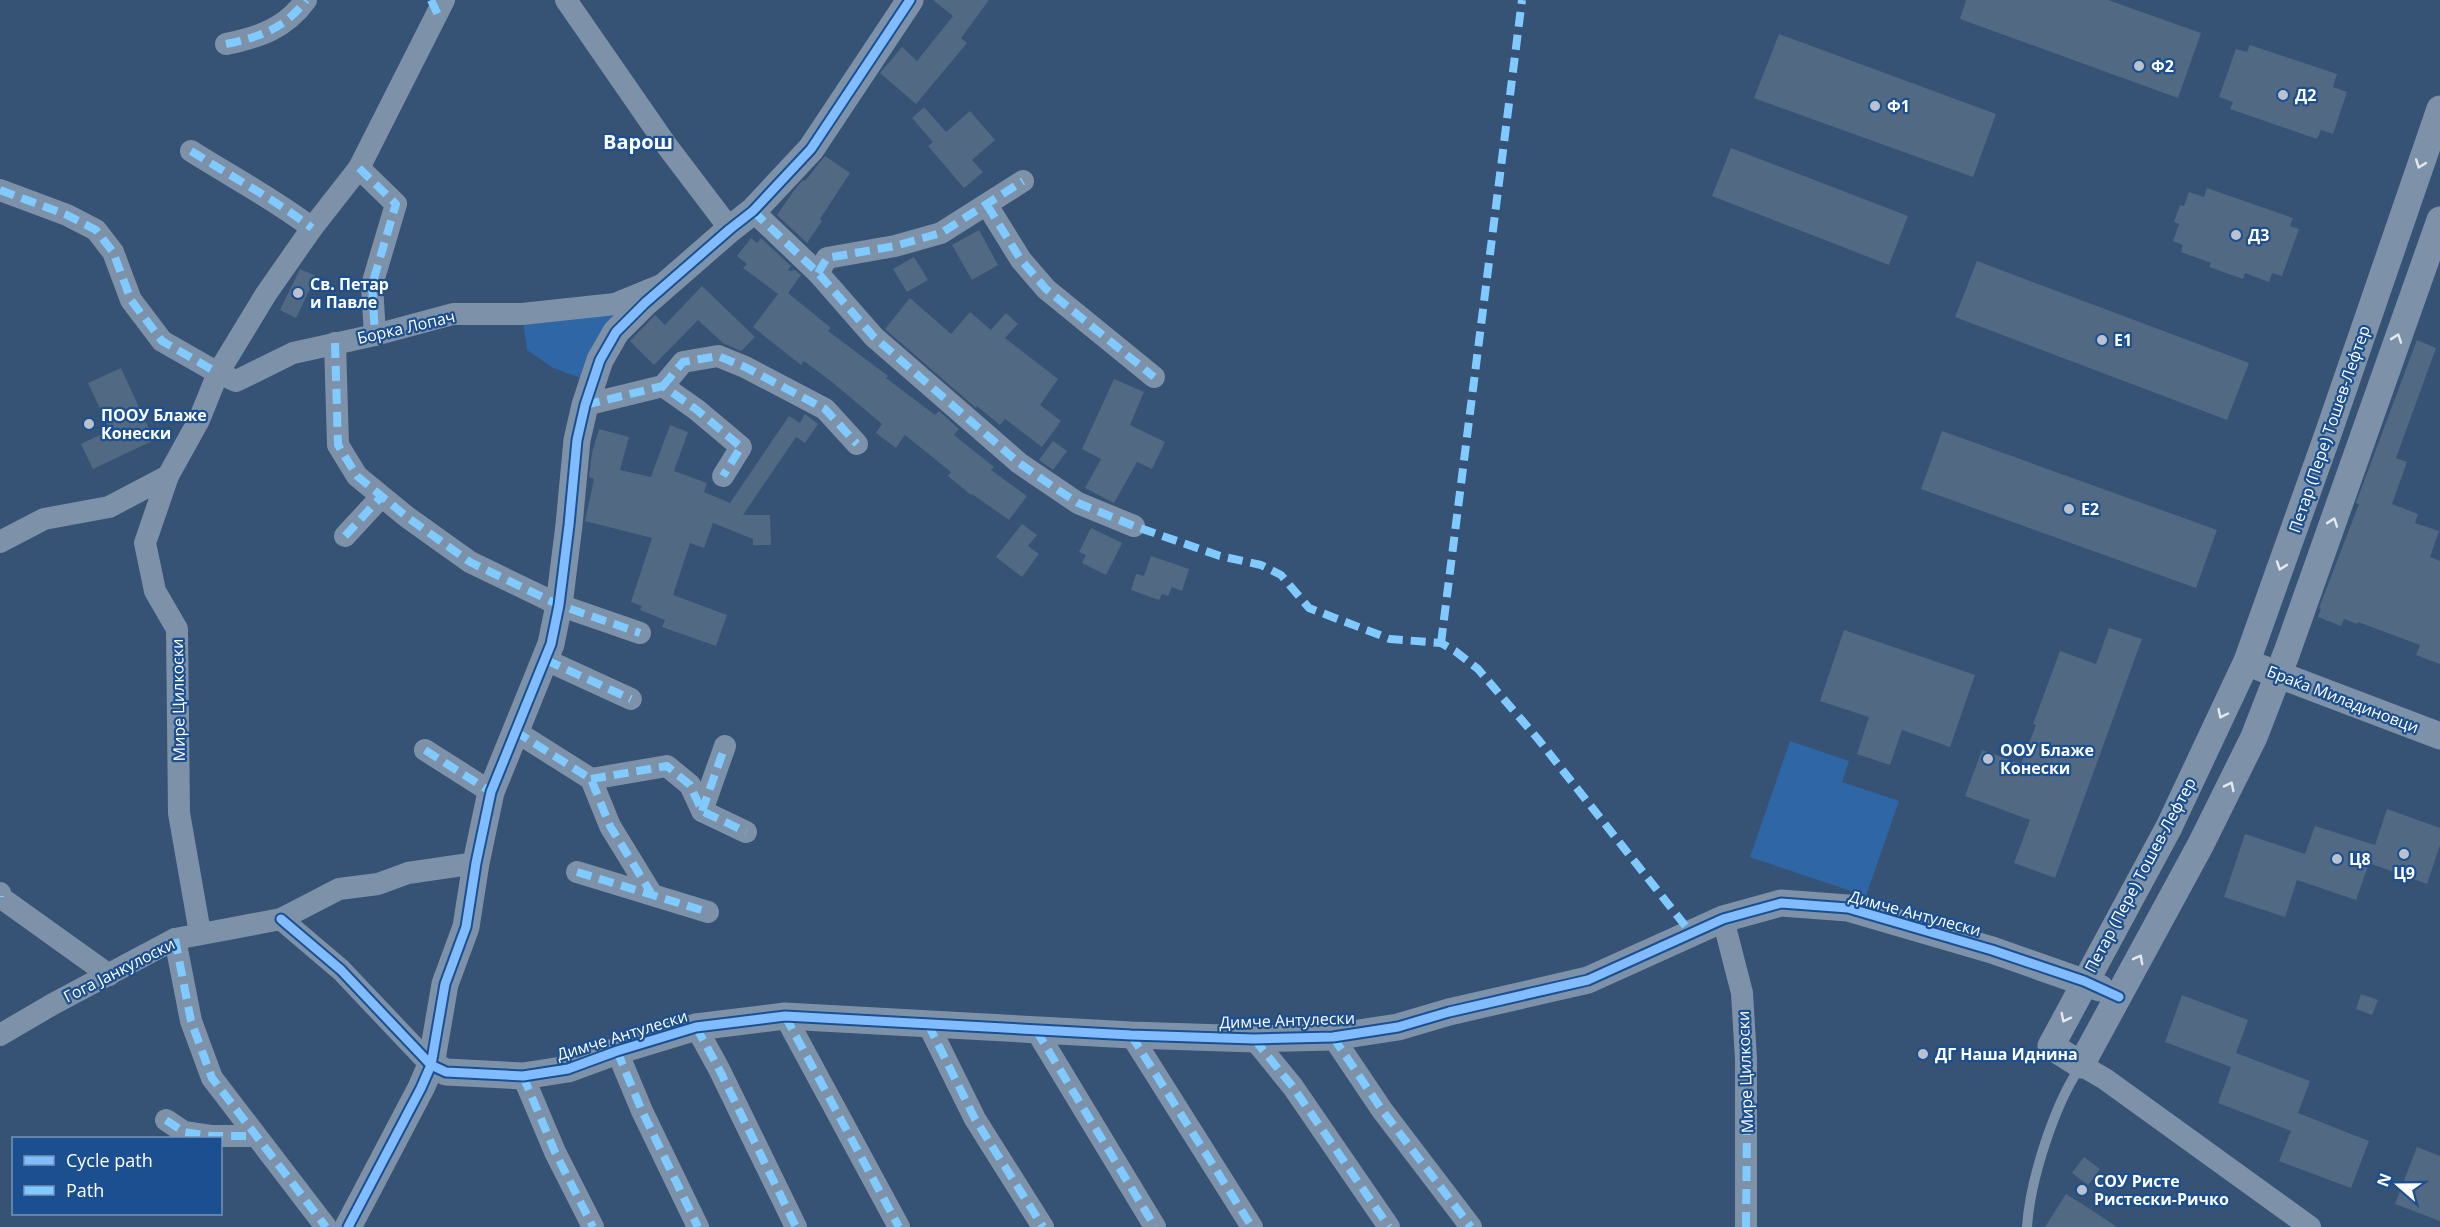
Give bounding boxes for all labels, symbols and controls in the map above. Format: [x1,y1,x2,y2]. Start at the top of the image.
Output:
place label: Ф2 [2151,55,2174,77]
marker: Ф2 [2132,59,2146,73]
place label: Д2 [2295,84,2316,106]
marker: Д2 [2276,88,2290,102]
place label: Ф1 [1887,95,1910,117]
marker: Ф1 [1868,99,1882,113]
district label: Варош [603,128,673,155]
one-way arrow [2415,158,2428,168]
place label: Д3 [2248,224,2269,246]
marker: Д3 [2229,228,2243,242]
place label: Св. Петар и Павле [310,273,389,313]
marker: Св. Петар и Павле [291,286,305,300]
street label: Борка Лопач [355,305,457,349]
street label: Петар (Пере) Тошев-Лефтер [2283,322,2375,536]
place label: Е1 [2114,329,2132,351]
marker: Е1 [2095,333,2109,347]
one-way arrow [2389,333,2402,344]
place label: ПООУ Блаже Конески [101,404,207,444]
marker: ПООУ Блаже Конески [82,417,96,431]
place label: Е2 [2081,498,2099,520]
marker: Е2 [2062,502,2076,516]
one-way arrow [2325,517,2338,528]
one-way arrow [2275,560,2288,571]
street label: Мире Цилкоски [166,639,190,761]
street label: Браќа Миладиновци [2264,660,2422,738]
one-way arrow [2217,708,2229,719]
place label: ООУ Блаже Конески [2000,739,2094,779]
marker: ООУ Блаже Конески [1981,752,1995,766]
street label: Петар (Пере) Тошев-Лефтер [2079,774,2201,976]
one-way arrow [2222,781,2234,792]
marker: Ц9 [2397,847,2411,861]
place label: Ц8 [2349,848,2371,870]
marker: Ц8 [2330,852,2344,866]
place label: Ц9 [2393,862,2415,884]
street label: Димче Антулески [1847,885,1983,941]
street label: Гога Јанкулоски [59,932,179,1008]
one-way arrow [2132,954,2143,965]
street label: Димче Антулески [554,1005,690,1065]
street label: Димче Антулески [1219,1007,1355,1033]
street label: Мире Цилкоски [1732,1010,1758,1134]
one-way arrow [2061,1012,2073,1023]
place label: ДГ Наша Иднина [1935,1043,2078,1065]
marker: ДГ Наша Иднина [1916,1047,1930,1061]
legend [12,1137,222,1215]
text: Cycle path [66,1148,153,1172]
north arrow [2368,1155,2428,1215]
place label: СОУ Ристе Ристески-Ричко [2094,1170,2229,1210]
text: N [2371,1170,2396,1190]
text: Path [66,1178,104,1202]
marker: СОУ Ристе Ристески-Ричко [2075,1183,2089,1197]

